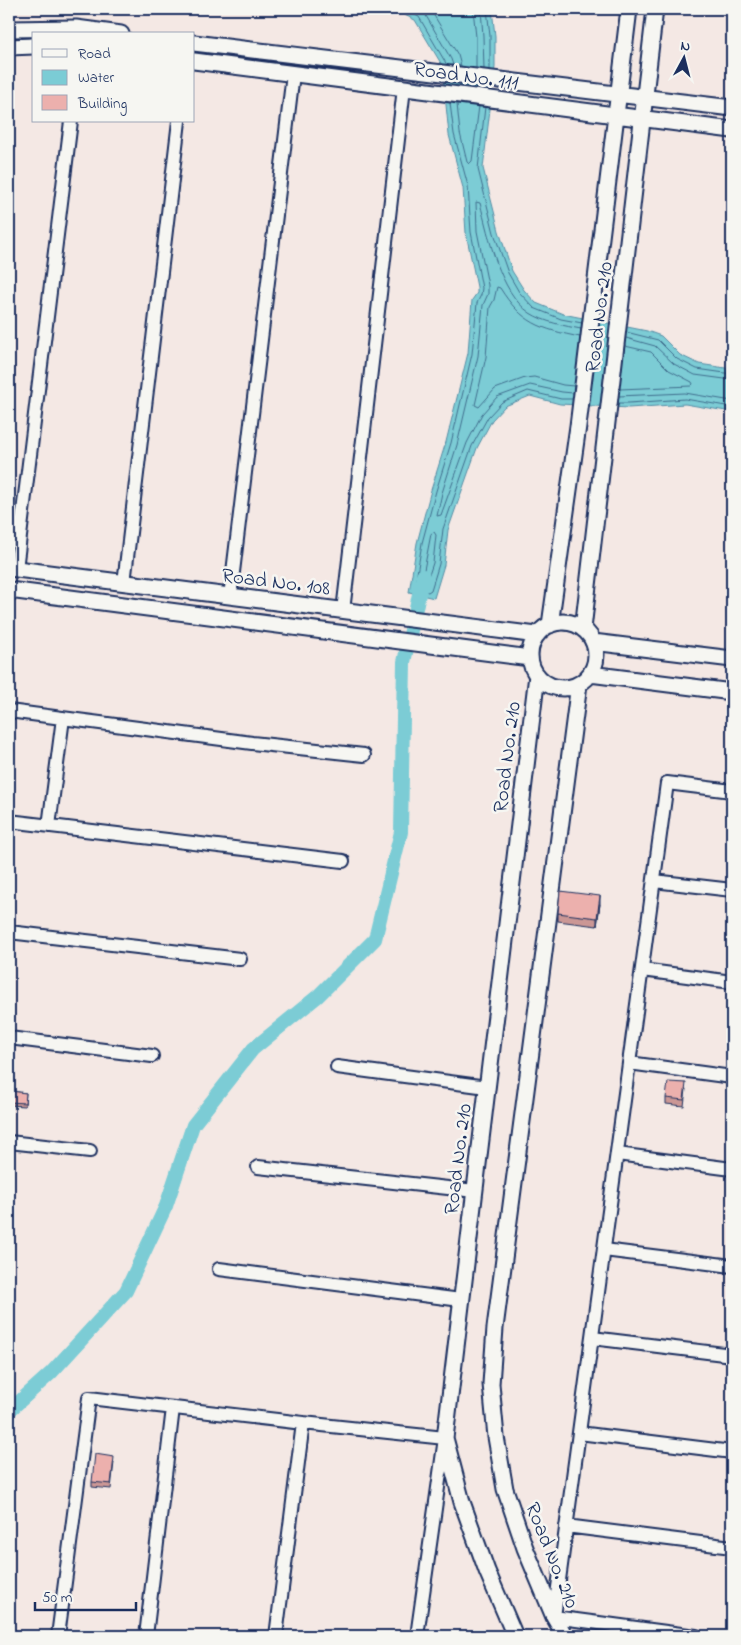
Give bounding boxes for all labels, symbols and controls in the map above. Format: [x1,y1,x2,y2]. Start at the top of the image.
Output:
legend [32,32,195,122]
north arrow [658,32,708,82]
text: N [679,36,691,58]
text: Road [78,43,111,65]
street label: Road No. 111 [411,55,520,99]
text: Water [78,67,114,89]
text: Building [77,93,127,116]
street label: Road No. 210 [578,260,622,375]
street label: Road No. 108 [220,561,332,605]
street label: Road No. 210 [486,700,530,815]
street label: Road No. 210 [437,1102,481,1217]
street label: Road No. 210 [516,1498,586,1613]
scale bar [35,1580,136,1612]
text: 50 m [42,1587,73,1609]

